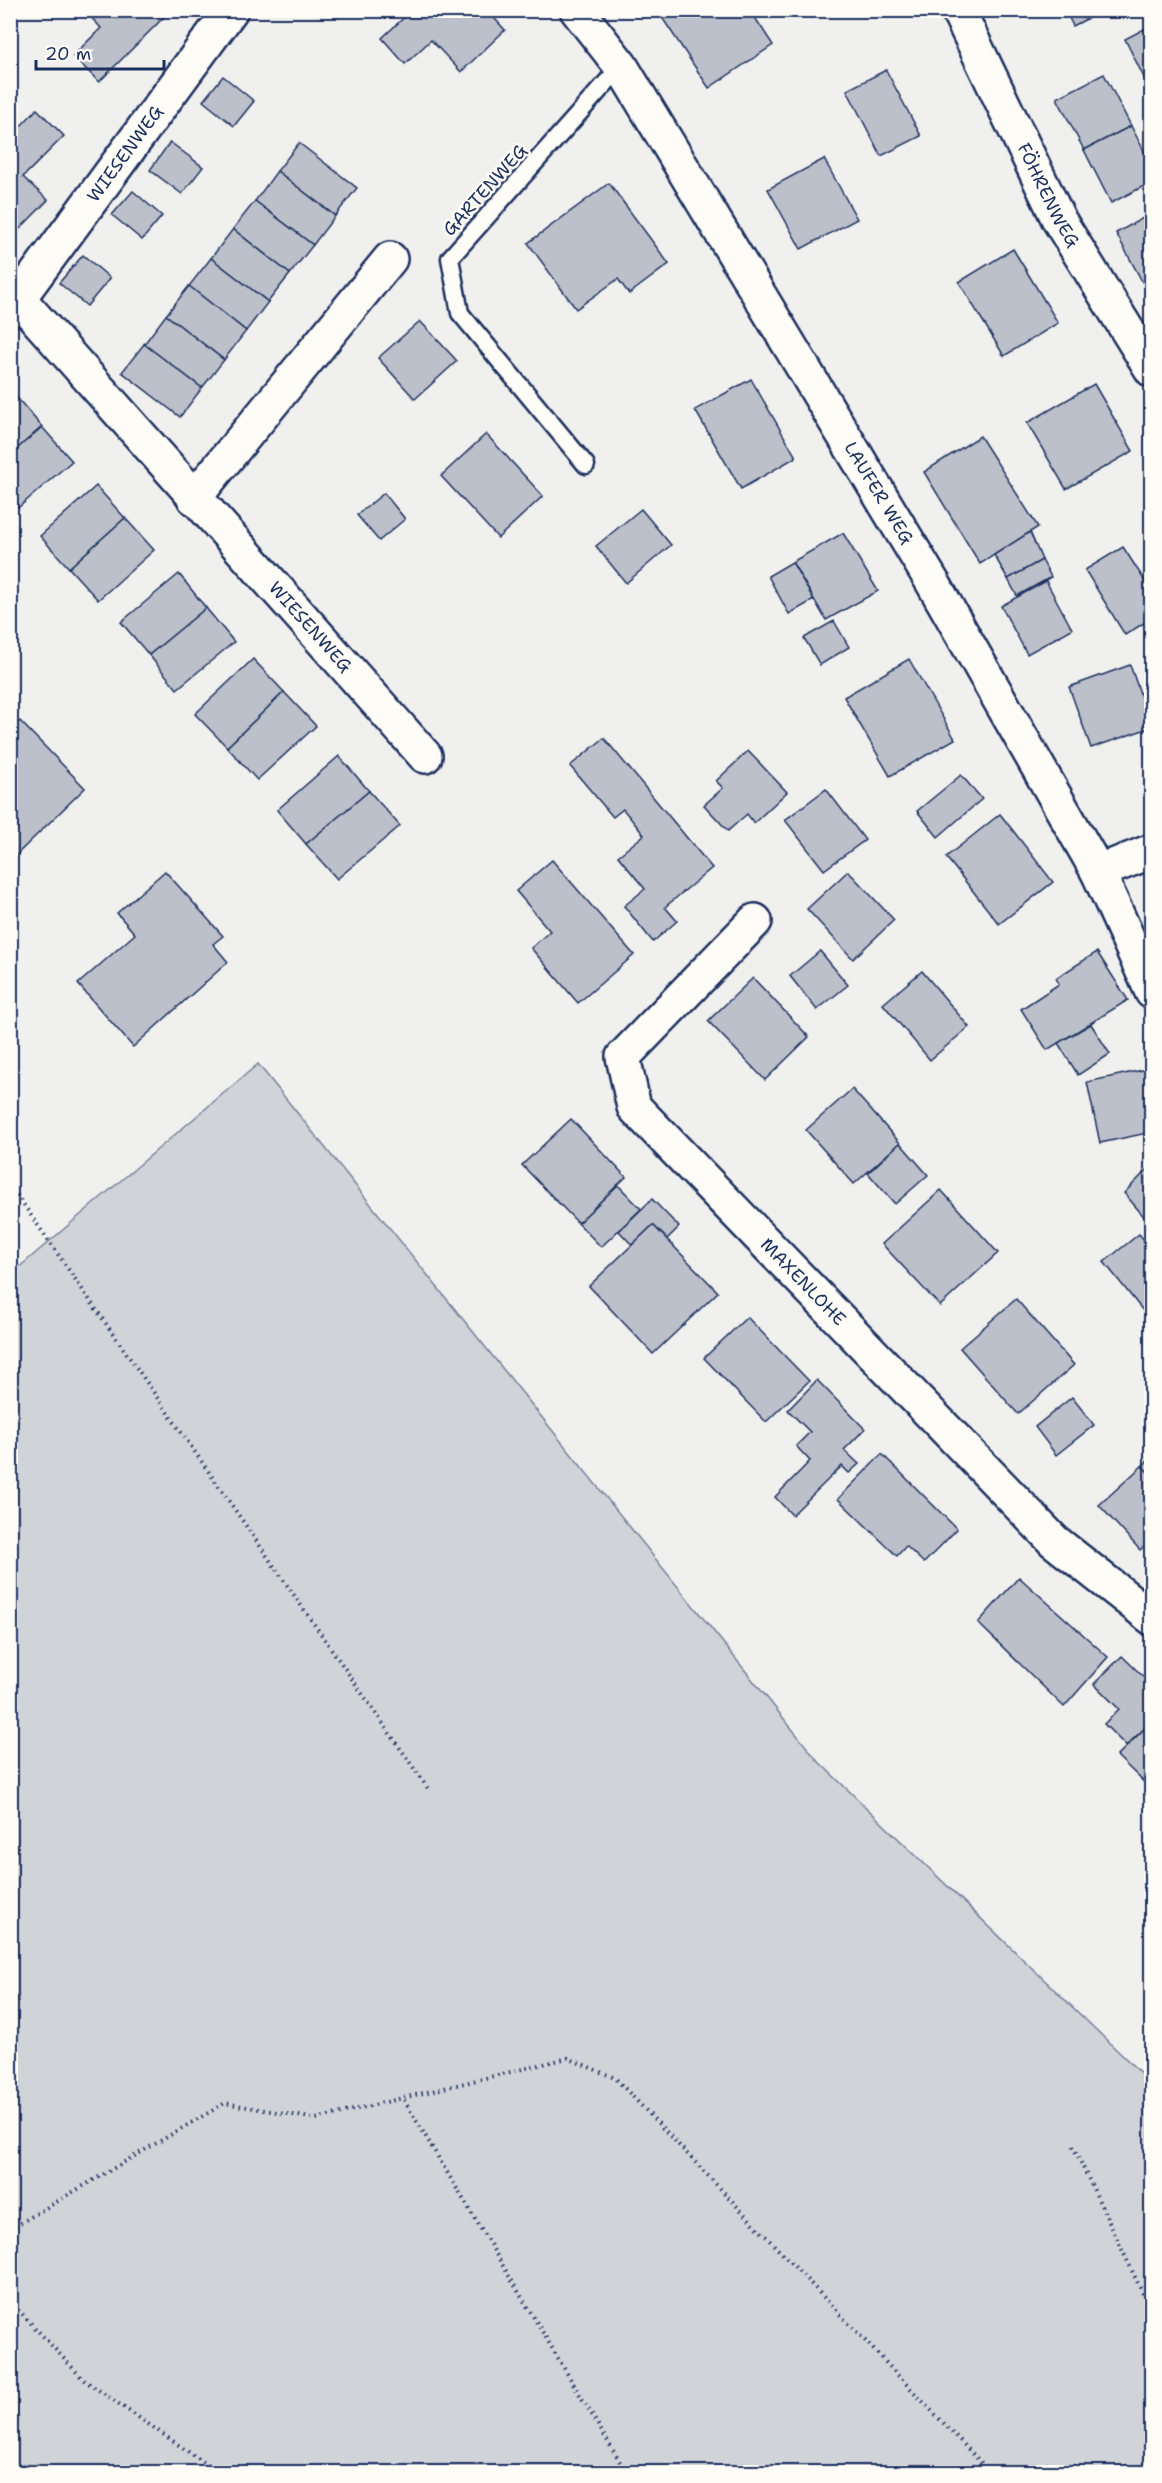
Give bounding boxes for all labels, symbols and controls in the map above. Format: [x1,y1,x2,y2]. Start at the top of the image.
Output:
scale bar [36,33,164,71]
text: 20 m [45,42,91,66]
street label: WIESENWEG [81,100,169,207]
street label: GARTENWEG [437,139,533,241]
street label: FÖHRENWEG [1012,139,1085,252]
street label: LAUFER WEG [839,437,919,549]
street label: WIESENWEG [263,576,357,678]
street label: MAXENLOHE [755,1233,851,1331]

